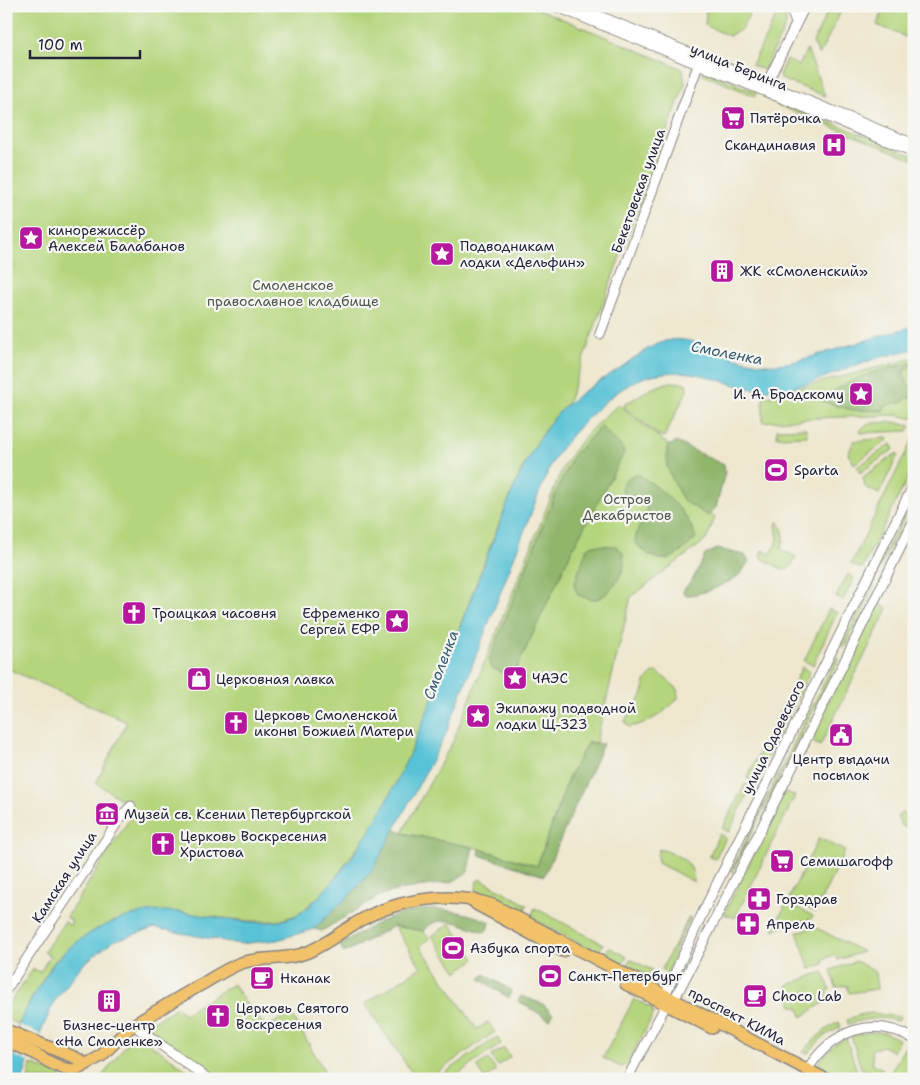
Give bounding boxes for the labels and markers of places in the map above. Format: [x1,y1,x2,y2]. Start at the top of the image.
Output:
supermarket icon: Пятёрочка [720,105,746,131]
place label: Пятёрочка [750,109,821,127]
hospital icon: Скандинавия [821,132,847,158]
place label: Скандинавия [725,136,816,154]
place label: кинорежиссёр Алексей Балабанов [48,221,185,255]
place icon: кинорежиссёр Алексей Балабанов [18,225,44,251]
place label: Подводникам лодки «Дельфин» [460,237,585,271]
place icon: Подводникам лодки «Дельфин» [429,241,455,267]
building icon: ЖК «Смоленский» [709,258,735,284]
place label: ЖК «Смоленский» [740,262,868,280]
place icon: И. А. Бродскому [848,381,874,407]
place label: И. А. Бродскому [733,385,844,403]
sports icon: Sparta [763,457,789,483]
place label: Sparta [794,461,839,479]
church icon: Троицкая часовня [121,600,147,626]
place label: Троицкая часовня [152,604,277,622]
place label: Ефременко Сергей ЕФР [300,604,380,638]
place icon: Ефременко Сергей ЕФР [384,608,410,634]
place icon: ЧАЭС [502,665,528,691]
shop icon: Церковная лавка [186,666,212,692]
place label: ЧАЭС [532,669,568,687]
place label: Церковная лавка [216,670,335,688]
place label: Экипажу подводной лодки Щ-323 [496,699,636,733]
place icon: Экипажу подводной лодки Щ-323 [465,703,491,729]
place label: Церковь Смоленской иконы Божией Матери [254,706,414,740]
church icon: Церковь Смоленской иконы Божией Матери [223,710,249,736]
public building icon: Центр выдачи посылок [828,722,854,748]
place label: Центр выдачи посылок [792,750,890,784]
museum icon: Музей св. Ксении Петербургской [94,801,120,827]
place label: Музей св. Ксении Петербургской [124,805,351,823]
place label: Церковь Воскресения Христова [180,827,327,861]
church icon: Церковь Воскресения Христова [150,831,176,857]
supermarket icon: Семишагофф [769,848,795,874]
place label: Семишагофф [800,852,893,870]
pharmacy icon: Горздрав [746,886,772,912]
place label: Горздрав [776,890,837,908]
pharmacy icon: Апрель [735,911,761,937]
place label: Апрель [766,915,815,933]
sports icon: Азбука спорта [440,935,466,961]
place label: Азбука спорта [470,939,570,957]
sports icon: Санкт-Петербург [537,963,563,989]
cafe icon: Нканак [249,965,275,991]
place label: Санкт-Петербург [568,967,683,985]
place label: Нканак [280,969,331,987]
cafe icon: Choco Lab [742,983,768,1009]
place label: Choco Lab [772,987,842,1005]
building icon: Бизнес-центр «На Смоленке» [96,988,122,1014]
place label: Церковь Святого Воскресения [236,999,349,1033]
church icon: Церковь Святого Воскресения [205,1003,231,1029]
place label: Бизнес-центр «На Смоленке» [55,1016,163,1050]

